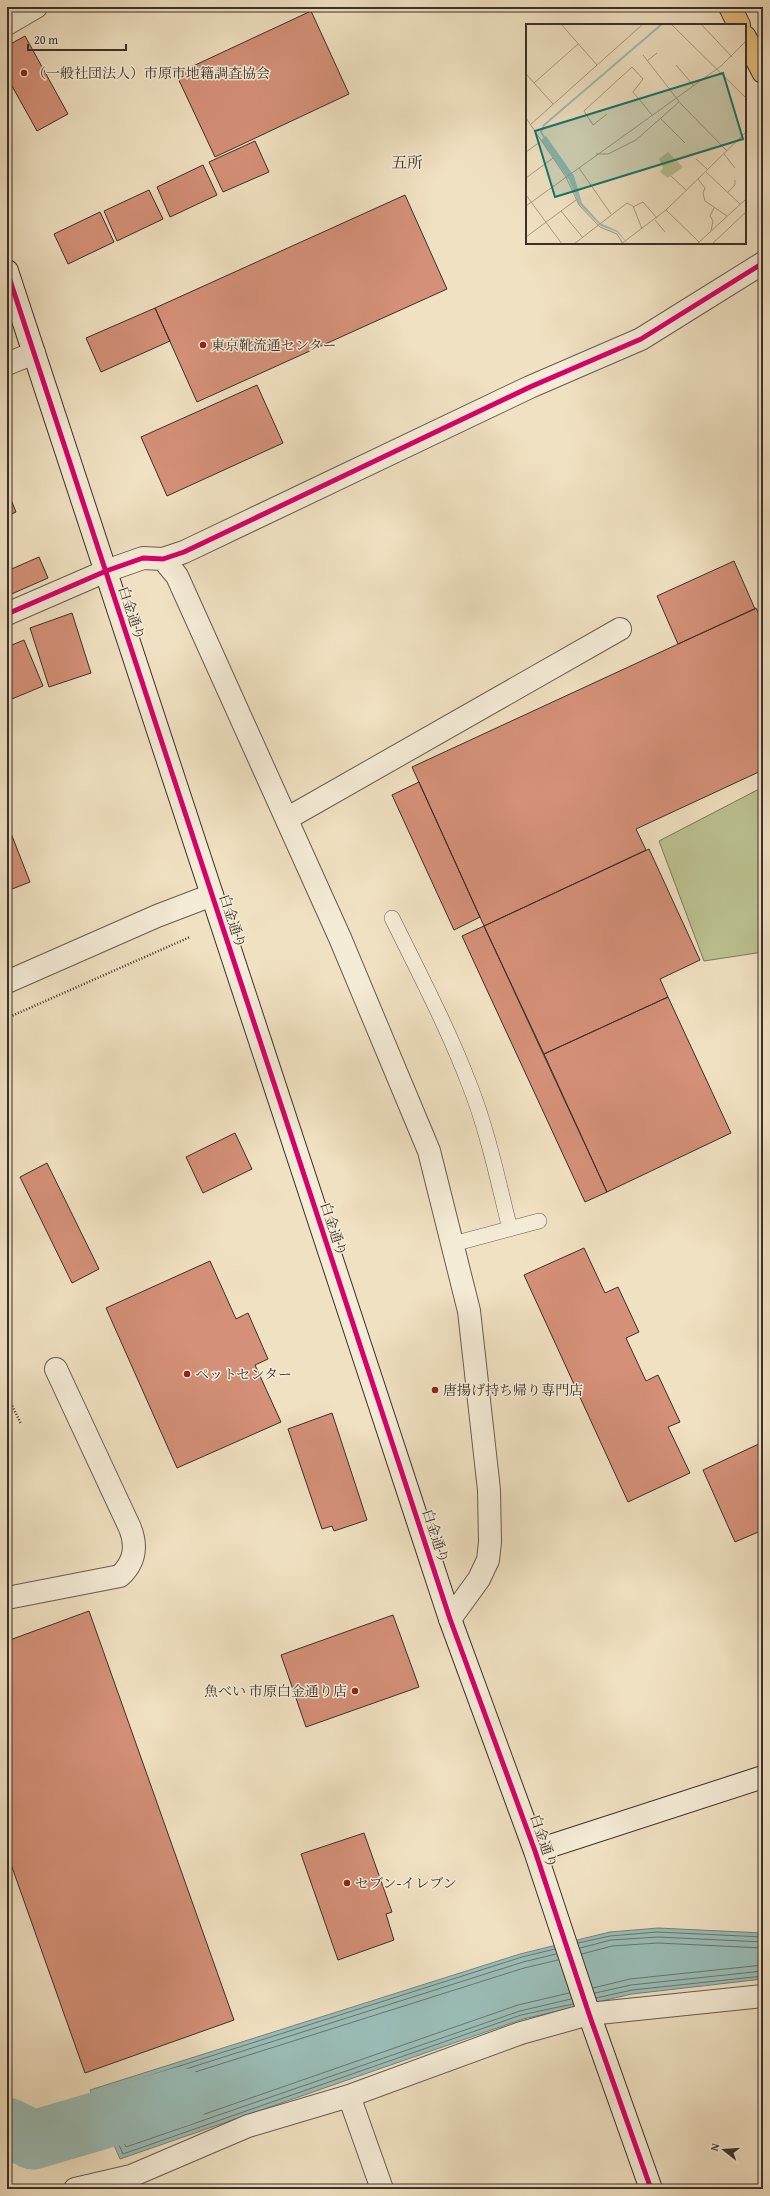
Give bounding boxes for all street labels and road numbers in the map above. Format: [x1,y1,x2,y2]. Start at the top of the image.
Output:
street label: 白金通り [114,583,150,643]
street label: 白金通り [215,891,251,951]
street label: 白金通り [316,1199,352,1259]
street label: 白金通り [418,1506,454,1566]
street label: 白金通り [525,1811,563,1871]

